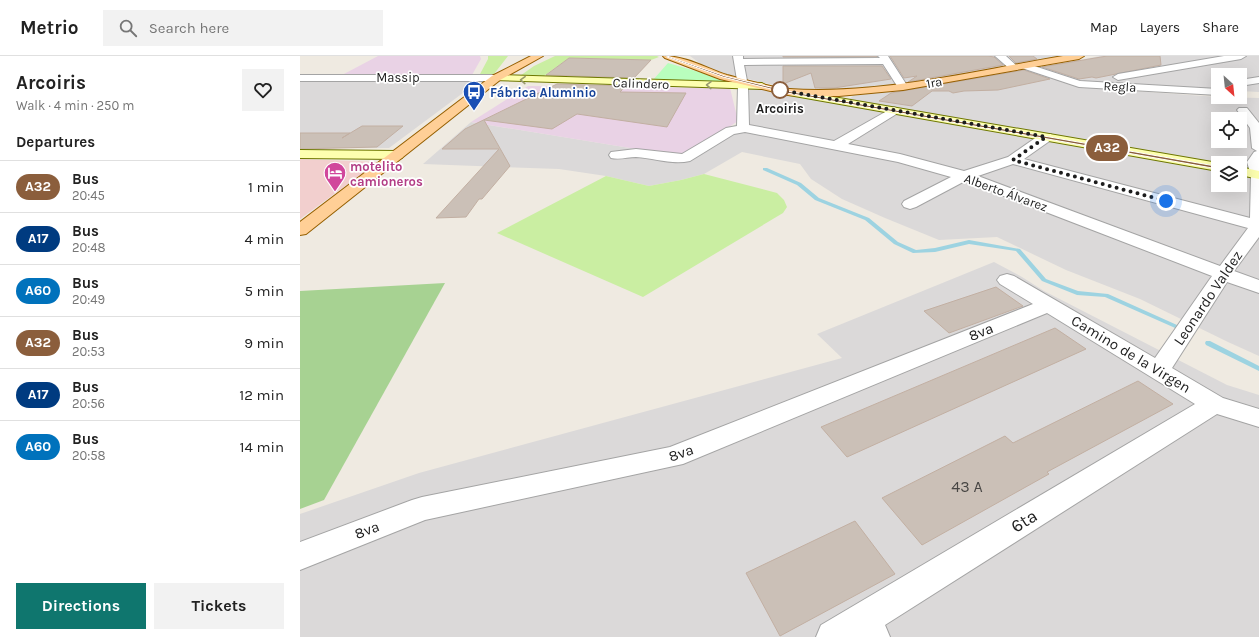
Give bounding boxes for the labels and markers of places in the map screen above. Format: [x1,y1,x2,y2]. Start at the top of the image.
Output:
bus stop icon: Fábrica Aluminio [461,79,487,112]
marker: Arcoiris [771,81,789,99]
place label: Fábrica Aluminio [490,85,596,100]
place label: Arcoiris [756,101,804,116]
place label: motelito camioneros [350,159,423,189]
hotel icon: motelito camioneros [322,160,348,193]

